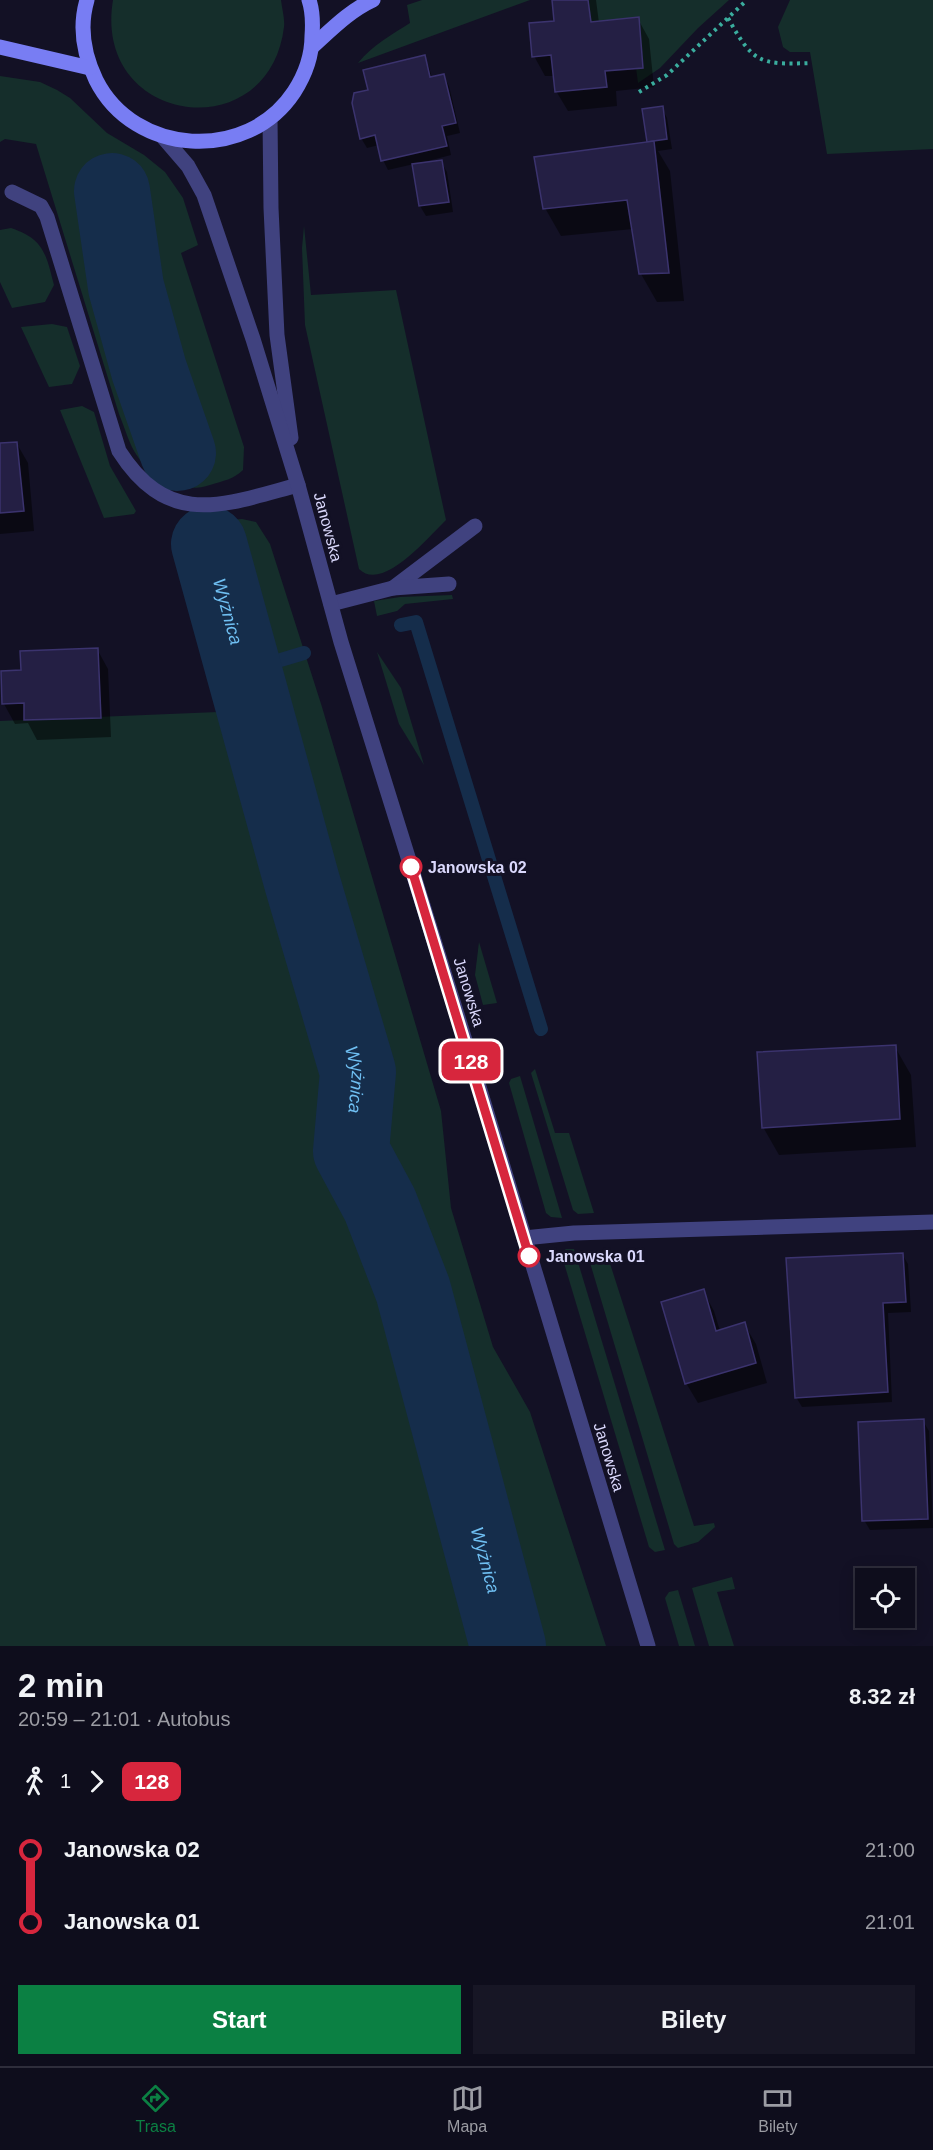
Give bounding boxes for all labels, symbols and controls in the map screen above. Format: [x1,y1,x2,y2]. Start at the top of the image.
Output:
street label: Janowska [311,490,345,564]
water label: Wyżnica [209,576,246,647]
marker: Janowska 02 [400,856,422,878]
place label: Janowska 02 [428,859,527,876]
street label: Janowska [450,955,488,1029]
line badge: 128 [436,1042,506,1080]
water label: Wyżnica [341,1044,368,1114]
text: 128 [453,1050,489,1073]
marker: Janowska 01 [518,1245,540,1267]
place label: Janowska 01 [546,1248,645,1265]
street label: Janowska [590,1420,628,1494]
water label: Wyżnica [467,1525,504,1596]
map controls [855,1568,915,1628]
button: locate [855,1568,915,1628]
text: 2 min [18,1667,104,1704]
text: 8.32 zł [849,1684,915,1709]
text: 20:59 – 21:01 · Autobus [18,1708,230,1730]
icon: walk [18,1765,51,1798]
icon: forward [80,1765,113,1798]
text: 1 [60,1770,71,1792]
text: 128 [134,1770,169,1793]
text: Janowska 02 [64,1837,200,1862]
text: 21:00 [865,1839,915,1861]
text: Janowska 01 [64,1909,200,1934]
text: 21:01 [865,1911,915,1933]
button: Start [18,1985,461,2054]
button: Bilety [473,1985,915,2054]
tab: Trasa [136,2082,176,2136]
tab: Mapa [447,2082,487,2136]
tab: Bilety [758,2082,797,2136]

